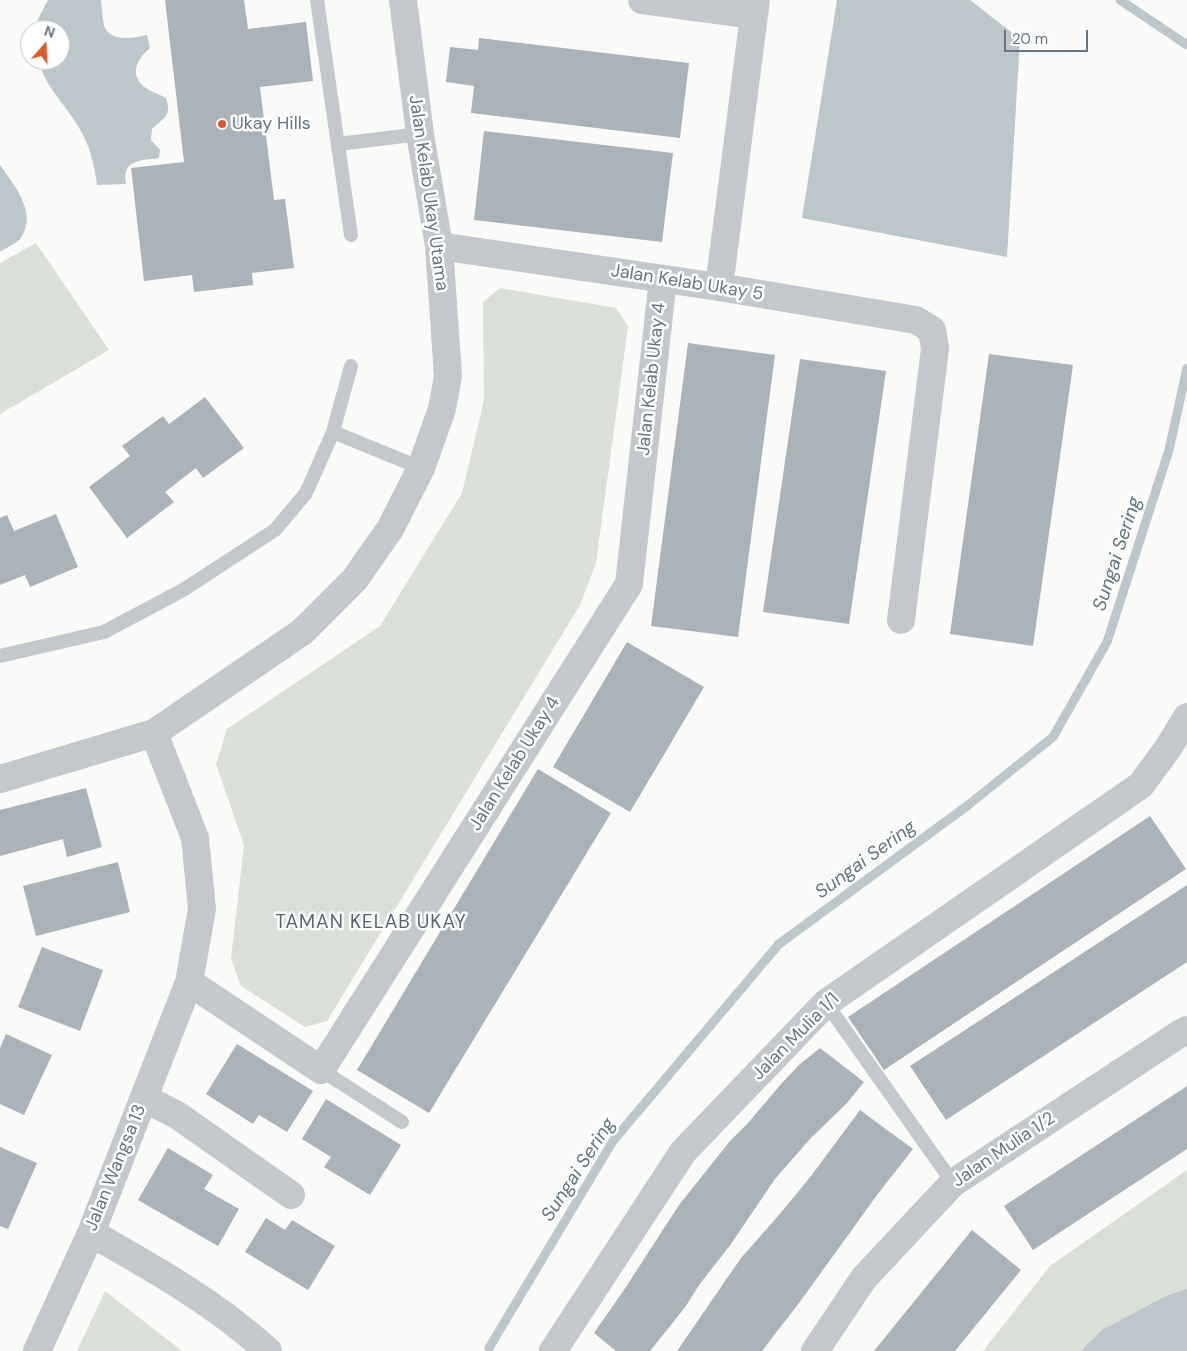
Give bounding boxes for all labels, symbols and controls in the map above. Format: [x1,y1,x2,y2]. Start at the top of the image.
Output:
north arrow [20,20,70,70]
scale bar [1007,20,1091,52]
text: N [42,22,57,42]
text: 20 m [1012,29,1048,49]
street label: Jalan Kelab Ukay Utama [404,94,452,292]
place label: Ukay Hills [232,113,311,135]
marker: Ukay Hills [216,118,228,130]
street label: Jalan Kelab Ukay 5 [609,260,765,306]
street label: Jalan Kelab Ukay 4 [633,301,671,457]
water label: Sungai Sering [1089,494,1147,614]
street label: Jalan Kelab Ukay 4 [465,693,565,835]
water label: Sungai Sering [811,816,921,904]
district label: TAMAN KELAB UKAY [273,912,469,934]
street label: Jalan Mulia 1/1 [748,989,844,1085]
street label: Jalan Wangsa 13 [81,1102,151,1234]
street label: Jalan Mulia 1/2 [949,1108,1059,1192]
water label: Sungai Sering [537,1114,621,1226]

